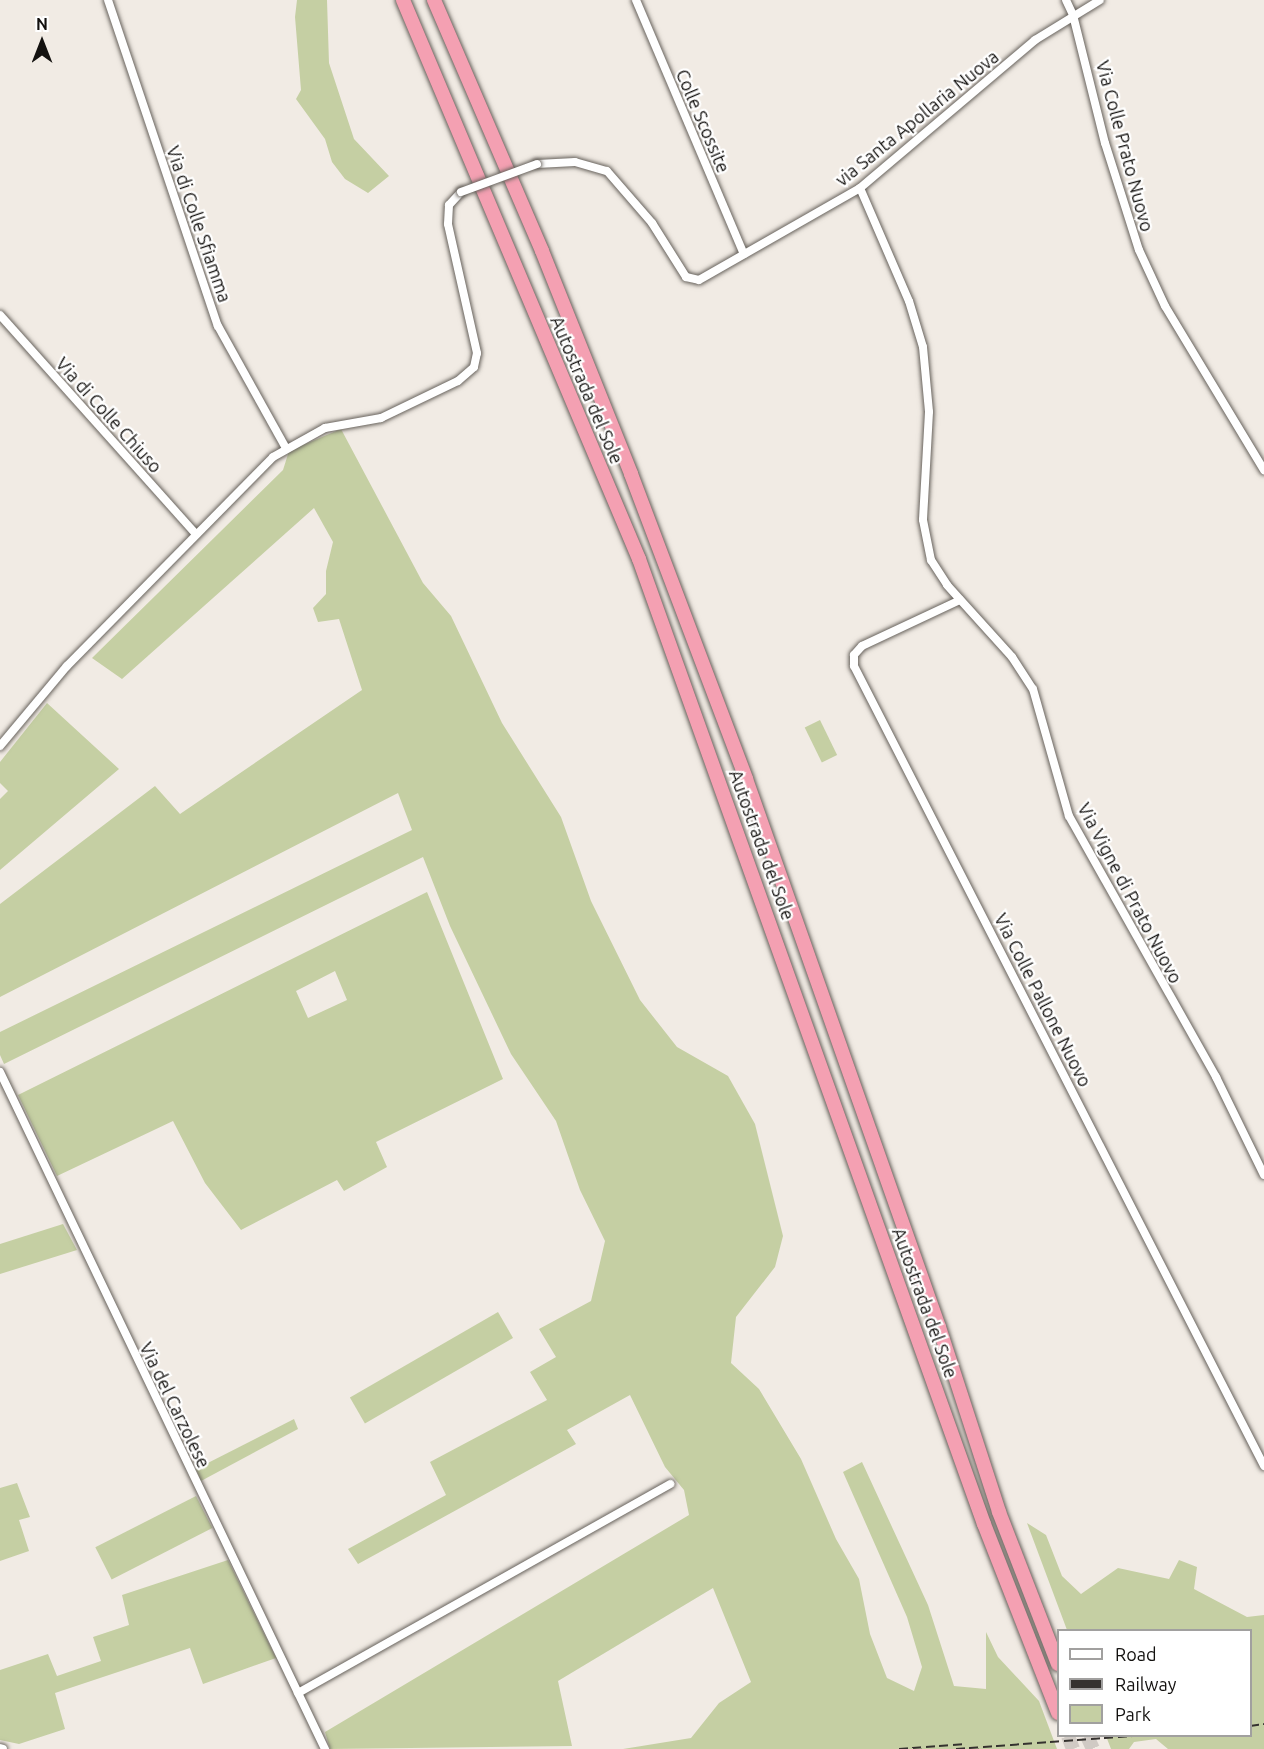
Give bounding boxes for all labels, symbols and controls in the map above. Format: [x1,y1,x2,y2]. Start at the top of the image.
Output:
north arrow [12,12,72,72]
text: N [36,15,48,33]
street label: via Santa Apollaria Nuova [831,46,1003,190]
street label: Via Colle Prato Nuovo [1092,58,1158,234]
street label: Colle Scossite [672,66,734,176]
street label: Via di Colle Sfiamma [162,143,236,305]
street label: Autostrada del Sole [546,313,628,467]
street label: Via di Colle Chiuso [51,353,167,477]
street label: Autostrada del Sole [725,767,799,923]
street label: Via Vigne di Prato Nuovo [1073,799,1187,987]
street label: Via Colle Pallone Nuovo [990,910,1096,1090]
street label: Autostrada del Sole [888,1225,962,1381]
street label: Via del Carzolese [135,1339,215,1471]
legend [1057,1629,1252,1737]
text: Road [1115,1644,1157,1664]
text: Railway [1115,1674,1176,1694]
text: Park [1115,1704,1151,1724]

